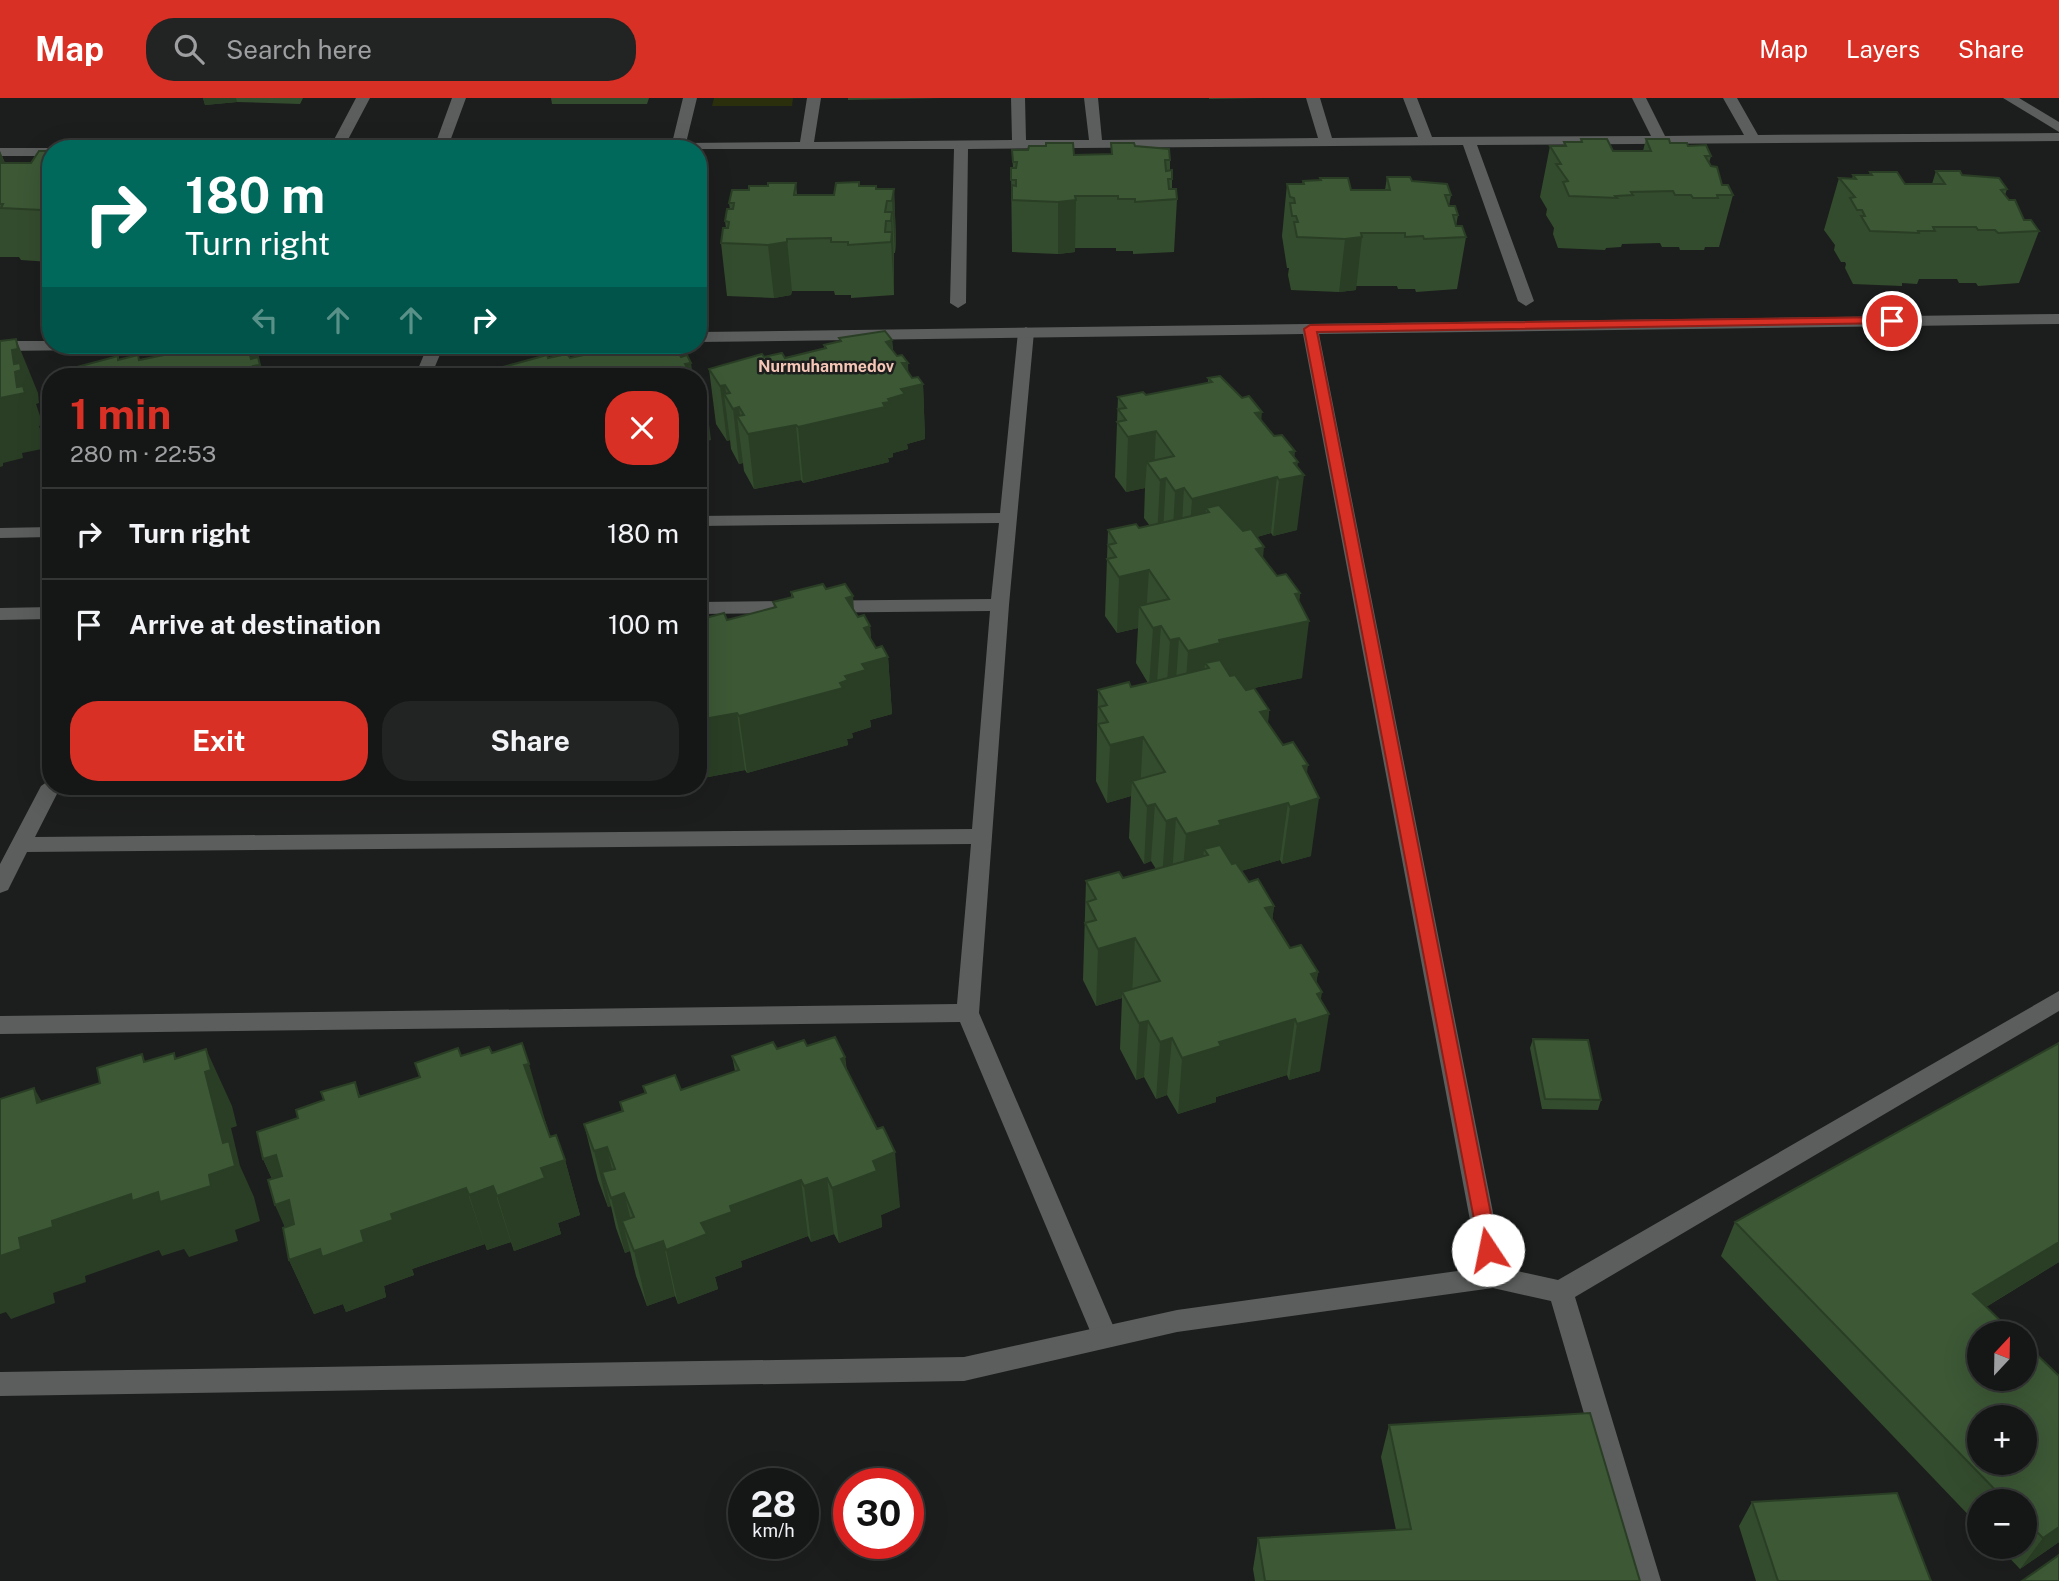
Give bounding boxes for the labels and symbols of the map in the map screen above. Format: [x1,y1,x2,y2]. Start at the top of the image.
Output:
pin [1862,291,1922,351]
district label: Nurmuhammedov [758,357,895,376]
position arrow [1451,1213,1525,1287]
north arrow [1967,1321,2037,1391]
speed limit sign: 30 [833,1468,924,1559]

